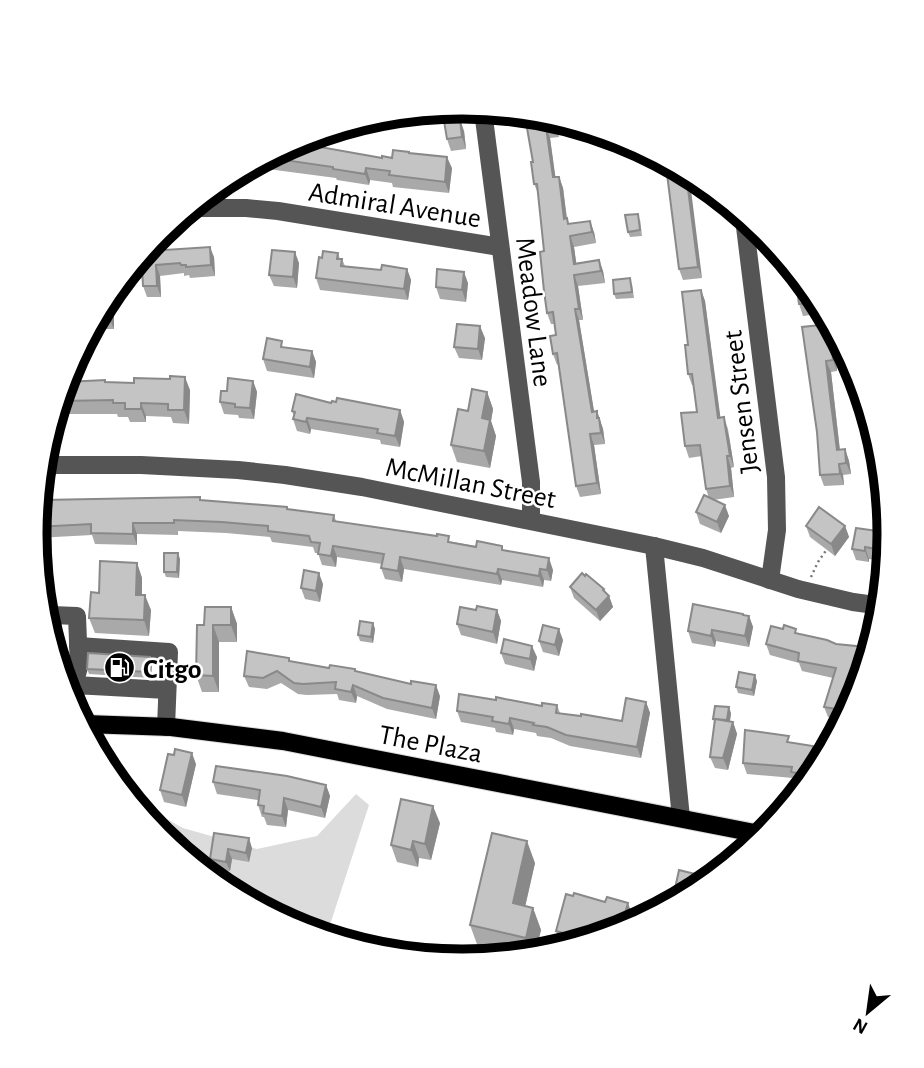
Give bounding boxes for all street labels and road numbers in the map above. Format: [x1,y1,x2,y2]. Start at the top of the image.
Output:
street label: Admiral Avenue [306,179,483,233]
street label: Meadow Lane [510,236,556,389]
street label: Jensen Street [719,329,765,475]
street label: McMillan Street [383,454,558,514]
street label: The Plaza [377,721,485,769]

